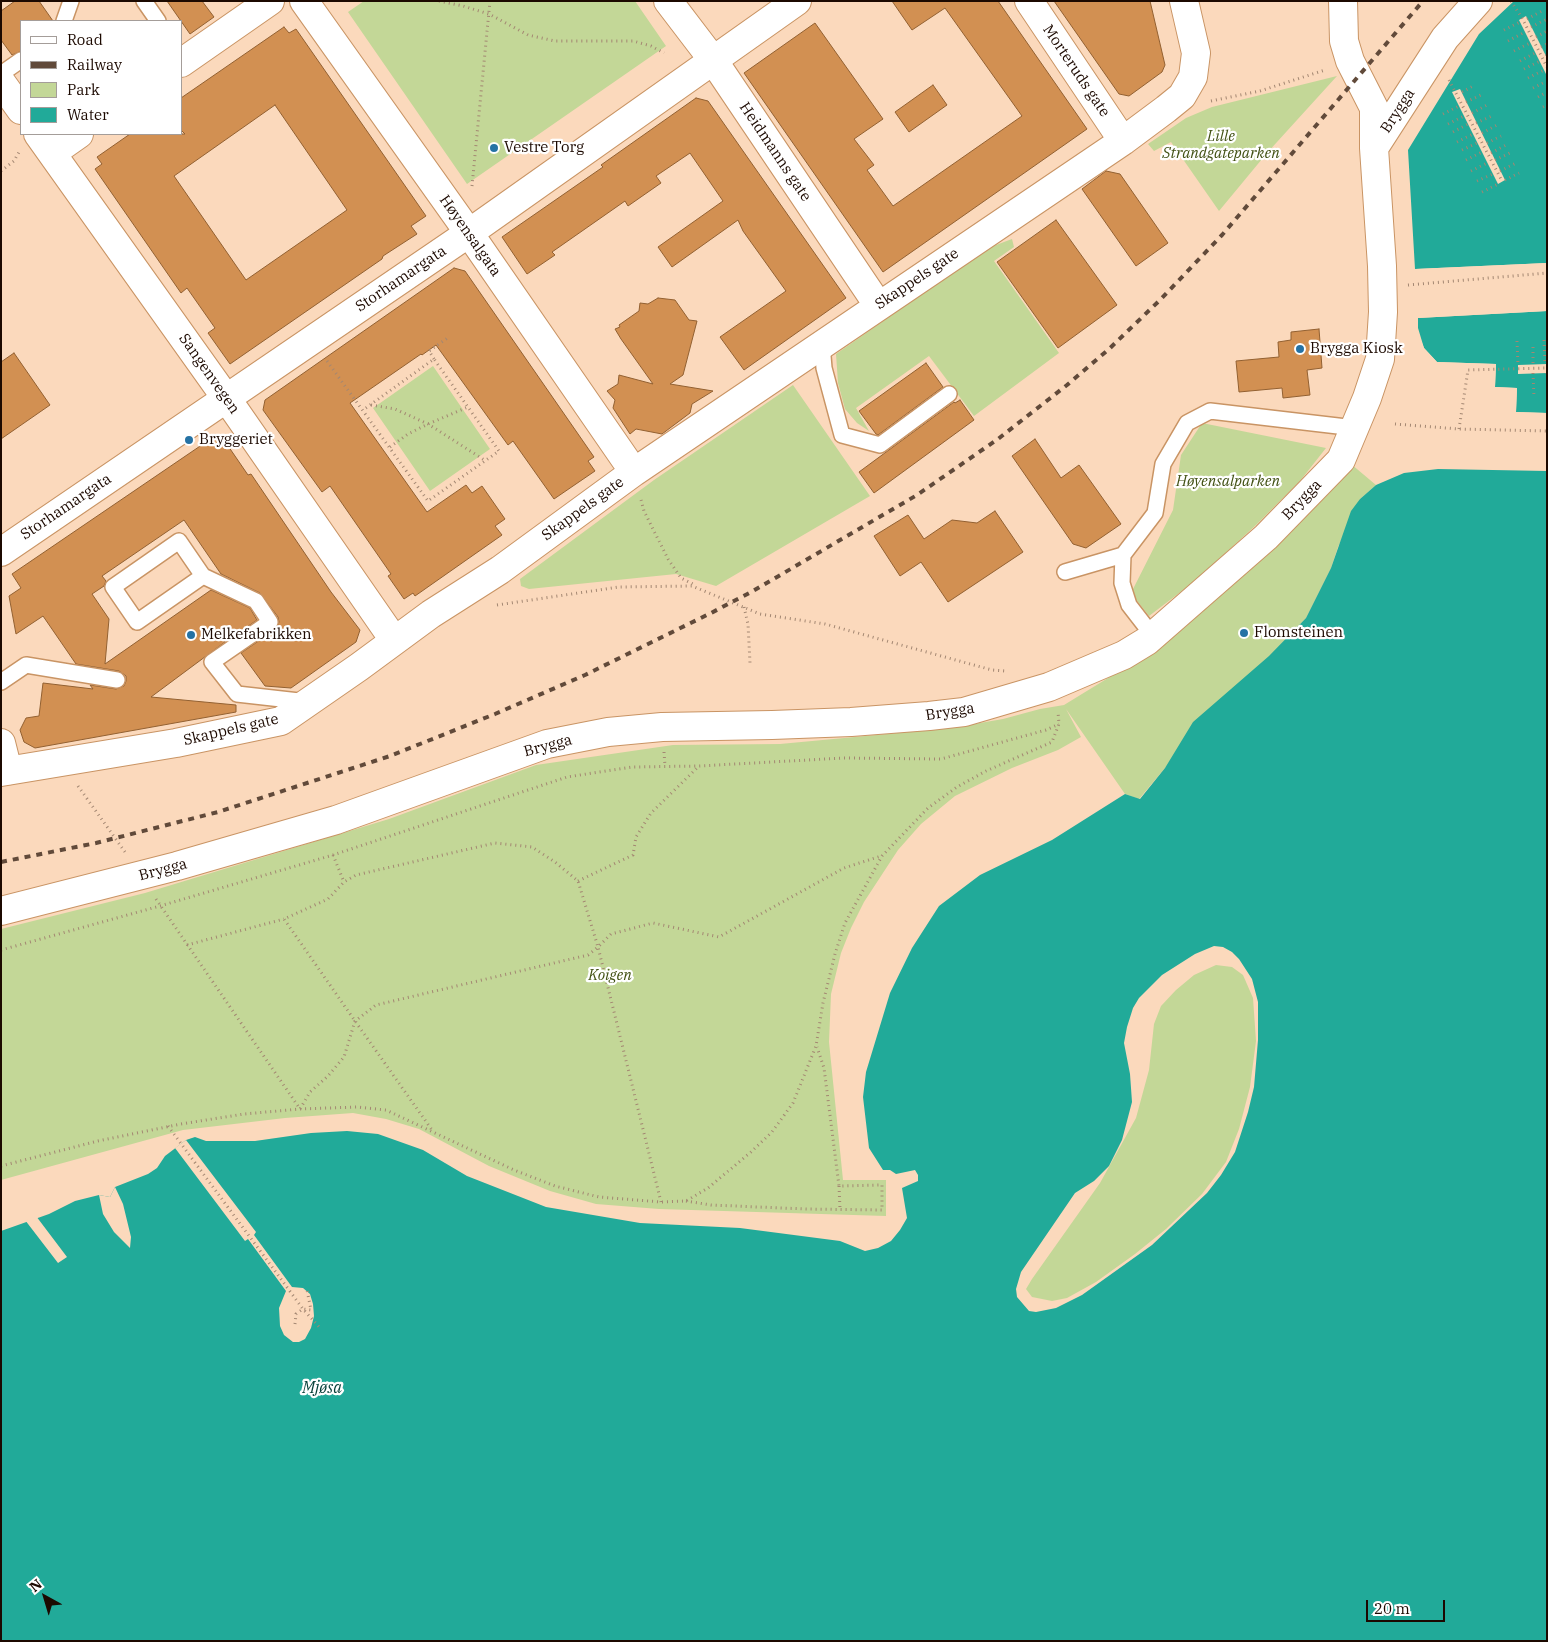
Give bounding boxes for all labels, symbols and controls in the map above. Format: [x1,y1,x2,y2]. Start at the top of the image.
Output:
legend [20,20,182,135]
street label: Morteruds gate [1039,21,1113,121]
text: Road [67,30,103,49]
text: Railway [67,55,122,74]
text: Park [67,80,100,99]
street label: Brygga [1377,85,1419,137]
street label: Heidmanns gate [735,99,815,205]
text: Water [67,105,109,124]
park label: Lille Strandgateparken [1162,128,1280,163]
place label: Vestre Torg [504,139,584,157]
marker: Vestre Torg [488,142,500,154]
street label: Høyensalgata [435,192,505,280]
street label: Storhamargata [352,242,450,316]
street label: Skappels gate [872,244,962,314]
street label: Sangenvegen [175,330,243,418]
place label: Brygga Kiosk [1310,340,1403,358]
marker: Brygga Kiosk [1294,343,1306,355]
place label: Bryggeriet [199,431,273,449]
marker: Bryggeriet [183,434,195,446]
street label: Storhamargata [17,470,115,544]
street label: Skappels gate [538,473,628,545]
park label: Høyensalparken [1176,473,1280,491]
street label: Brygga [1278,476,1326,524]
place label: Flomsteinen [1254,624,1343,642]
place label: Melkefabrikken [201,626,312,644]
marker: Flomsteinen [1238,627,1250,639]
marker: Melkefabrikken [185,629,197,641]
street label: Brygga [924,699,976,725]
street label: Skappels gate [182,710,280,750]
street label: Brygga [522,731,574,761]
street label: Brygga [137,855,189,885]
park label: Koigen [588,967,632,985]
water label: Mjøsa [302,1378,342,1398]
north arrow [20,1572,70,1622]
text: N [26,1575,46,1596]
scale bar [1368,1590,1447,1622]
text: 20 m [1374,1599,1410,1618]

